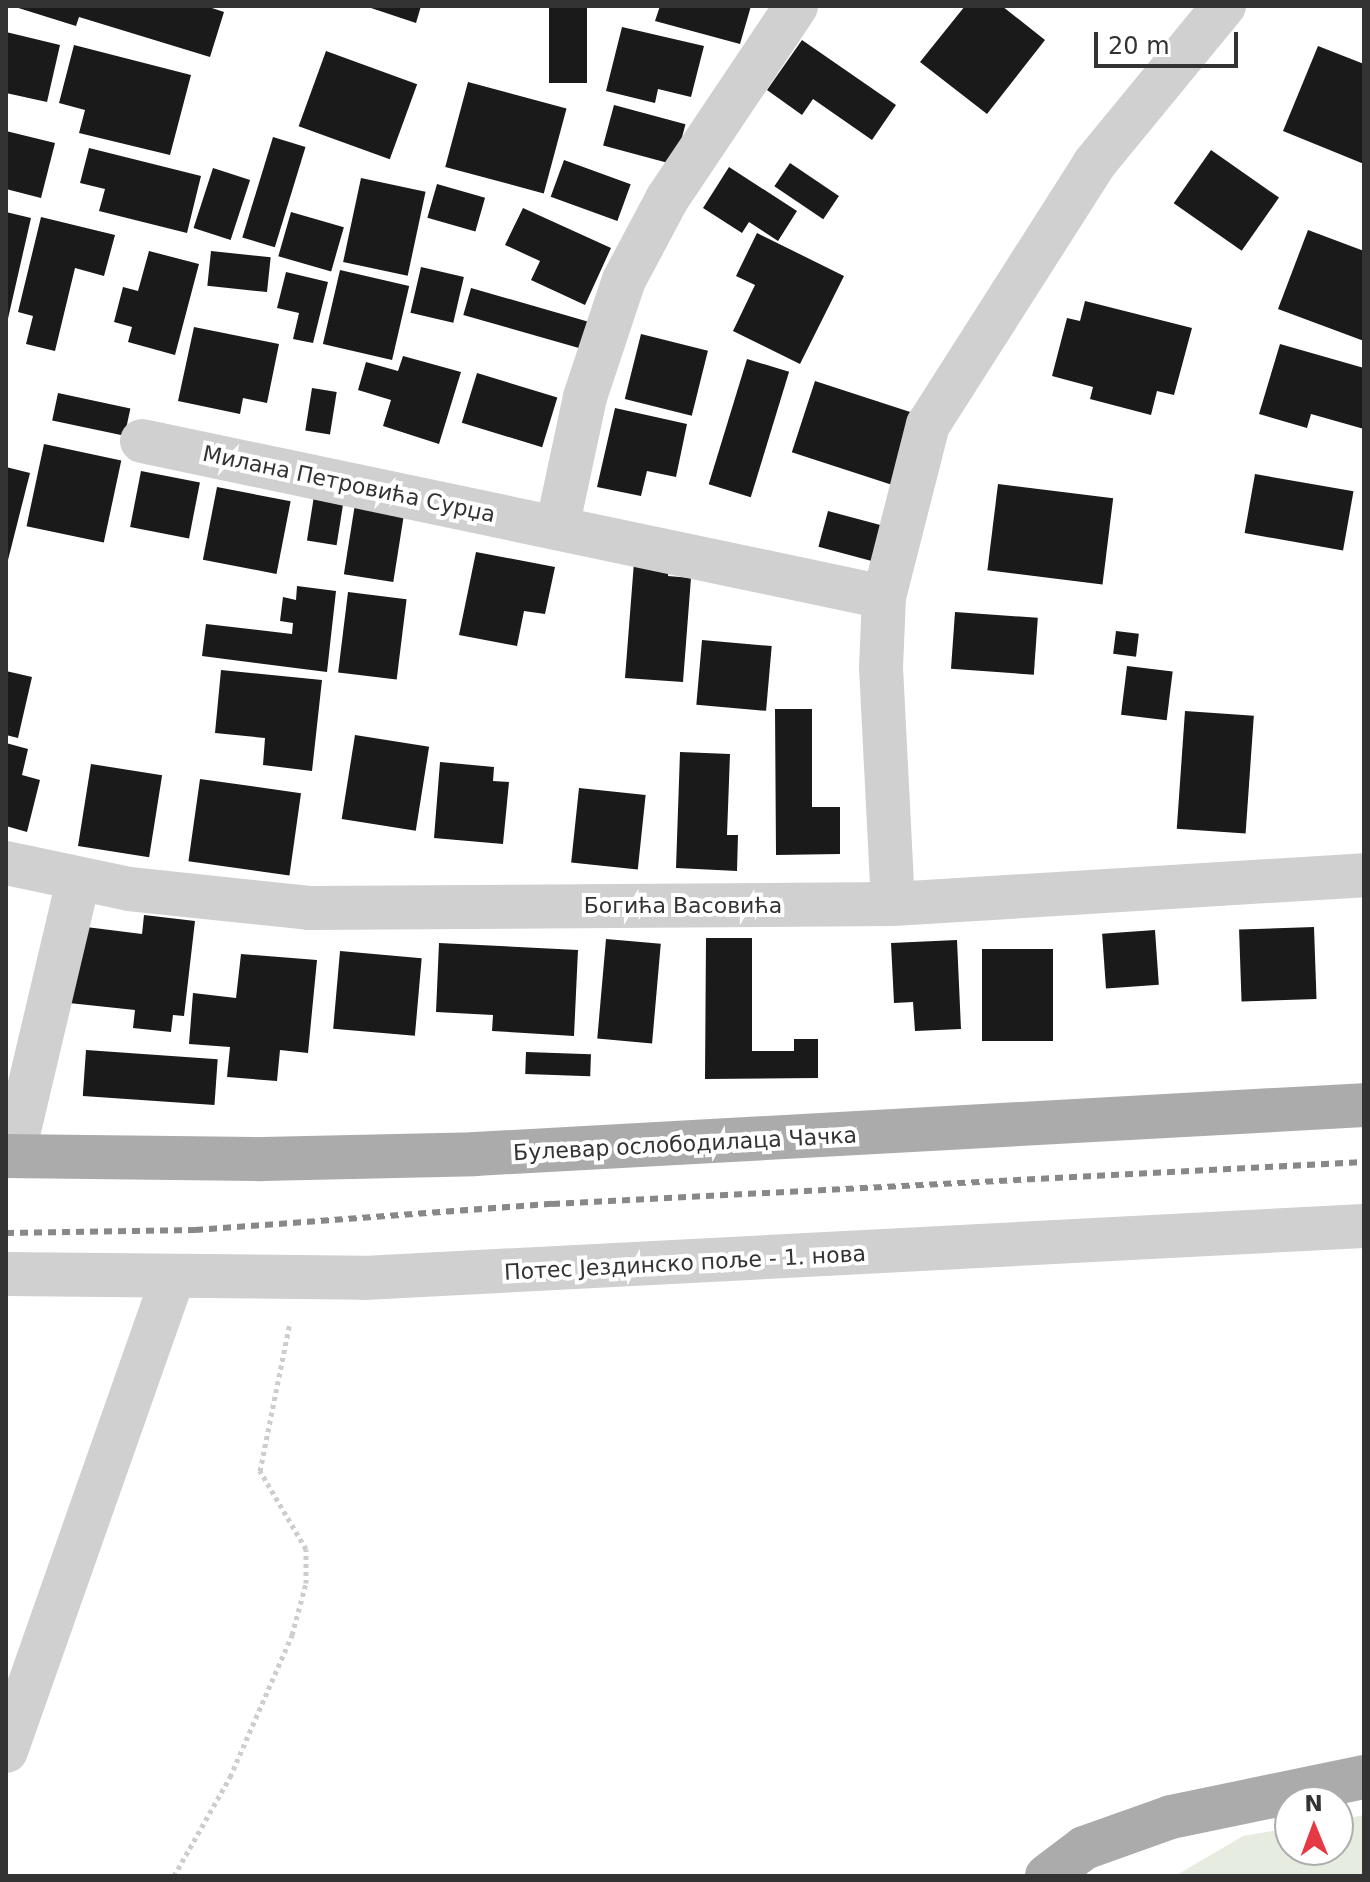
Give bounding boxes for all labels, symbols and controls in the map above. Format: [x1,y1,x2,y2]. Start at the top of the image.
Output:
scale bar [1098,16,1242,66]
text: 20 m [1108,32,1170,60]
street label: Милана Петровића Сурџа [200,440,498,528]
street label: Богића Васовића [584,893,782,919]
street label: Булевар ослободилаца Чачка [513,1122,857,1166]
street label: Потес Јездинско поље - 1. нова [503,1240,867,1286]
north arrow [1274,1786,1354,1866]
text: N [1304,1791,1323,1816]

